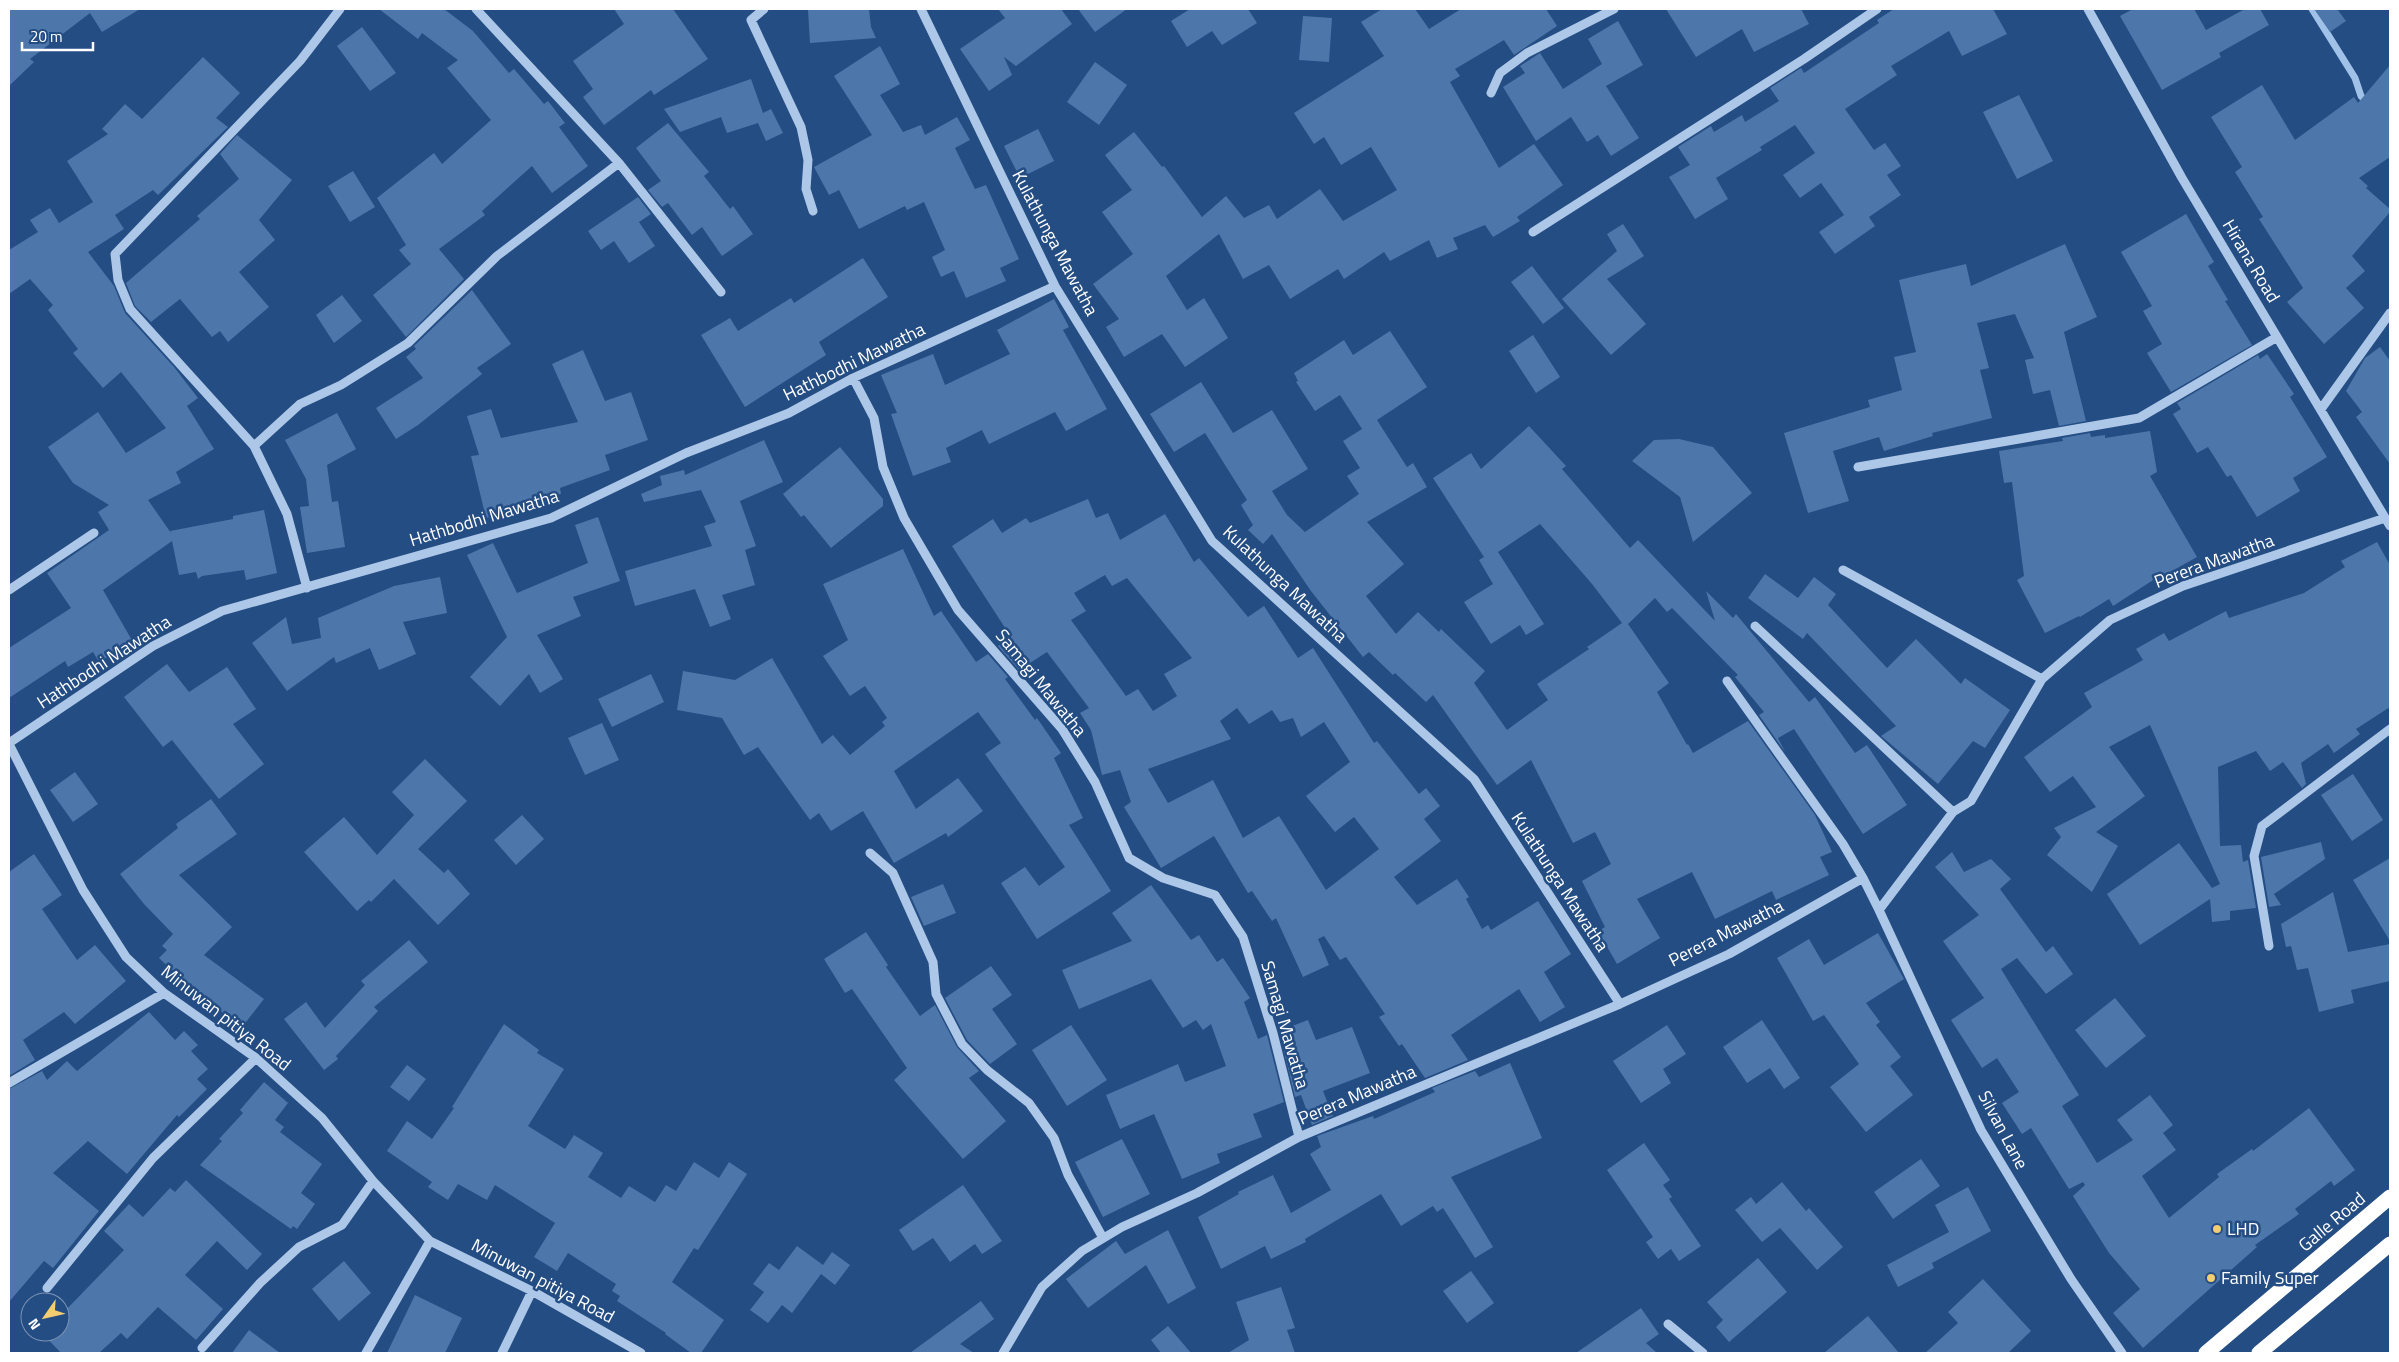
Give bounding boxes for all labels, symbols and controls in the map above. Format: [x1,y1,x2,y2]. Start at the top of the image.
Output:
scale bar [22,20,94,52]
text: 20 m [30,25,63,48]
street label: Kulathunga Mawatha [1006,165,1105,321]
street label: Hirana Road [2216,214,2287,308]
street label: Hathbodhi Mawatha [778,315,929,408]
street label: Hathbodhi Mawatha [406,482,562,553]
street label: Kulathunga Mawatha [1217,519,1354,649]
street label: Perera Mawatha [2150,526,2278,595]
street label: Hathbodhi Mawatha [31,608,176,715]
street label: Samagi Mawatha [989,623,1093,742]
street label: Kulathunga Mawatha [1505,806,1616,957]
street label: Perera Mawatha [1664,892,1788,973]
street label: Minuwan pitiya Road [155,958,297,1077]
street label: Samagi Mawatha [1254,958,1317,1092]
street label: Perera Mawatha [1294,1058,1420,1132]
street label: Silvan Lane [1971,1086,2035,1174]
street label: Galle Road [2292,1185,2371,1258]
place label: LHD [2227,1215,2259,1242]
marker: LHD [2211,1223,2223,1235]
street label: Minuwan pitiya Road [467,1231,620,1330]
place label: Family Super [2221,1264,2319,1291]
marker: Family Super [2205,1272,2217,1284]
north arrow [20,1292,70,1342]
text: N [22,1315,45,1334]

